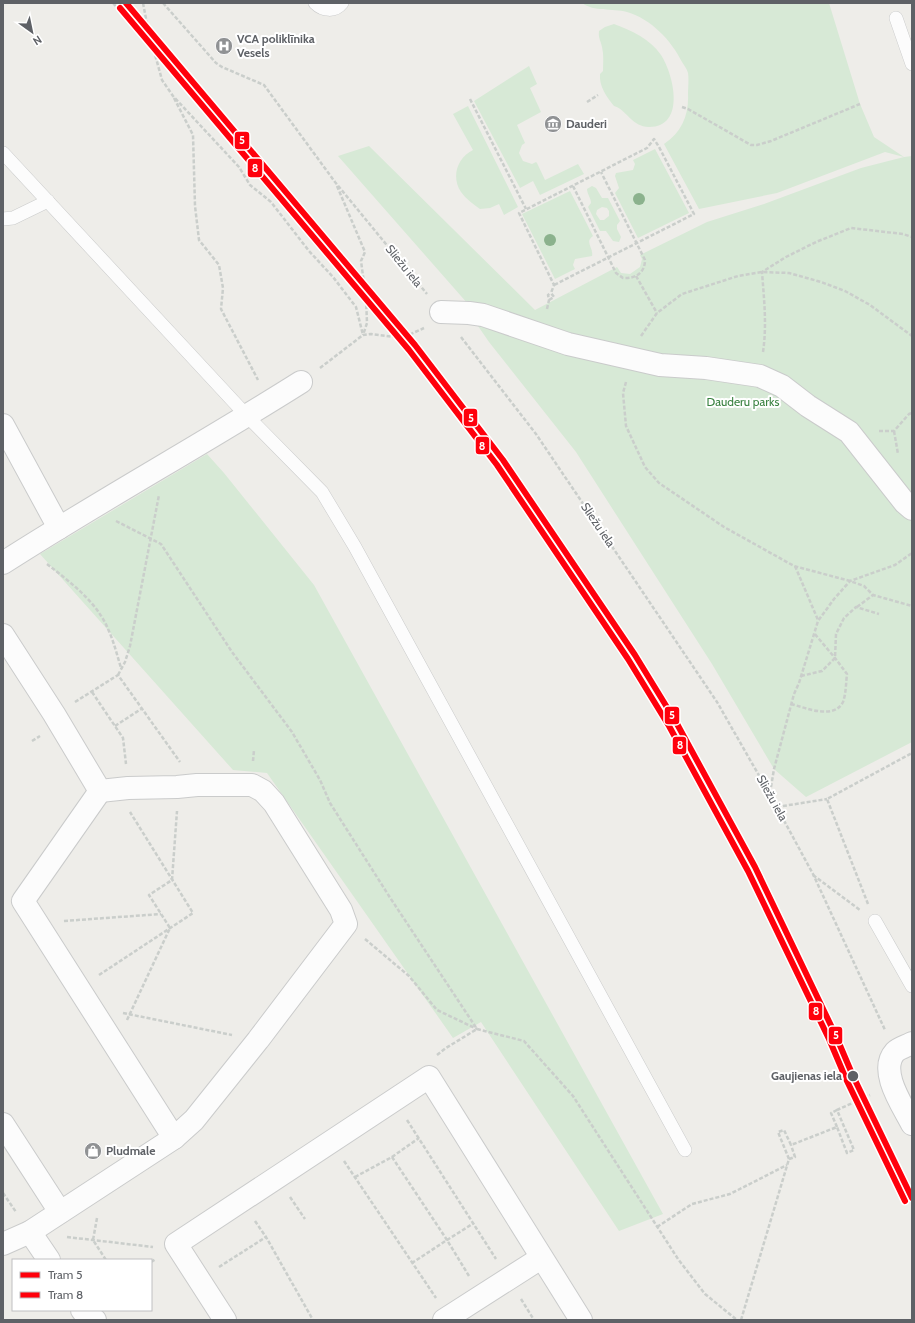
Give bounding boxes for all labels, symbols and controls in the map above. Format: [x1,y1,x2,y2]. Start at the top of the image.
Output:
north arrow [12,12,52,52]
place label: VCA poliklīnika Vesels [237,31,315,60]
text: N [30,32,45,48]
hospital icon: VCA poliklīnika Vesels [214,36,234,56]
museum icon: Dauderi [543,114,563,134]
place label: Dauderi [566,116,607,131]
line badge: 5 [234,131,250,150]
text: 5 [239,133,245,147]
line badge: 8 [247,158,263,178]
text: 8 [252,161,259,175]
street label: Sliežu iela [383,241,426,290]
park label: Dauderu parks [707,394,779,409]
line badge: 5 [463,408,478,427]
text: 5 [468,411,474,425]
line badge: 8 [475,436,490,455]
text: 8 [479,439,486,453]
street label: Sliežu iela [578,500,619,550]
line badge: 5 [664,706,680,725]
text: 5 [669,708,675,722]
line badge: 8 [672,736,687,755]
text: 8 [677,738,684,752]
street label: Sliežu iela [754,772,791,824]
line badge: 8 [808,1002,823,1021]
text: 8 [813,1004,820,1018]
line badge: 5 [828,1026,843,1045]
text: 5 [833,1028,839,1042]
place label: Gaujienas iela [771,1068,842,1083]
marker: Gaujienas iela [846,1069,860,1083]
shop icon: Pludmale [83,1141,103,1161]
place label: Pludmale [106,1143,155,1158]
legend [12,1259,152,1311]
text: Tram 5 [48,1267,83,1282]
text: Tram 8 [48,1287,83,1302]

